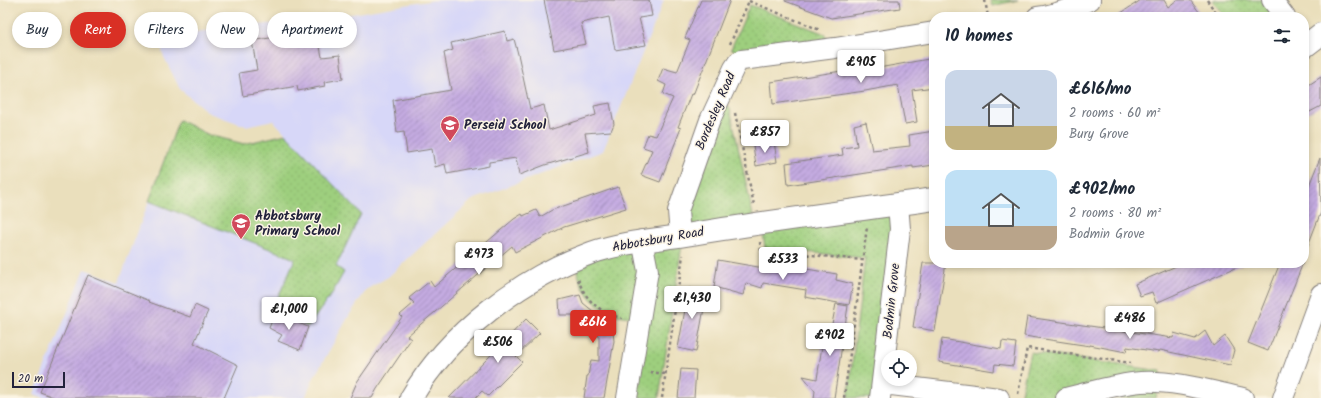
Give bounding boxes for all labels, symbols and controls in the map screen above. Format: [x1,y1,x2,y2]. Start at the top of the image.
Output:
chip: Buy [12,12,62,48]
chip: Rent [70,12,126,48]
chip: Filters [134,12,198,48]
chip: New [206,12,259,48]
chip: Apartment [267,12,357,48]
text: 10 homes [945,23,1013,50]
icon: filters [1271,25,1293,47]
pin: £905 [837,50,885,84]
text: £905 [846,52,876,73]
street label: Bordesley Road [690,68,742,153]
text: £616/mo [1069,76,1131,103]
icon: home [977,86,1025,134]
text: 2 rooms · 60 m² [1069,103,1161,124]
school or university icon: Perseid School [439,114,461,142]
place label: Perseid School [464,115,547,136]
pin: £857 [741,120,789,154]
text: £857 [750,122,780,143]
text: Bury Grove [1069,124,1129,145]
text: £902/mo [1069,176,1135,203]
icon: home [977,186,1025,234]
text: 2 rooms · 80 m² [1069,203,1161,224]
place label: Abbotsbury Primary School [255,206,341,242]
school or university icon: Abbotsbury Primary School [230,212,252,240]
street label: Abbotsbury Road [610,222,706,258]
text: Bodmin Grove [1069,224,1145,245]
pin: £973 [455,242,503,276]
text: £973 [464,244,494,265]
pin: £533 [759,247,807,281]
text: £533 [768,249,798,270]
street label: Bodmin Grove [878,262,906,340]
pin: £1,430 [659,286,725,320]
text: £1,430 [673,288,711,309]
pin: £1,000 [256,297,322,331]
text: £1,000 [271,299,307,320]
pin: £486 [1106,306,1154,340]
text: £486 [1114,308,1146,329]
pin: £616 [569,310,617,344]
text: £616 [579,312,607,333]
pin: £902 [806,323,854,357]
text: £902 [815,325,845,346]
pin: £506 [474,330,522,364]
text: £506 [483,332,513,353]
map controls [881,350,917,386]
button: locate [881,350,917,386]
scale bar [12,370,65,389]
text: 20 m [18,370,43,388]

